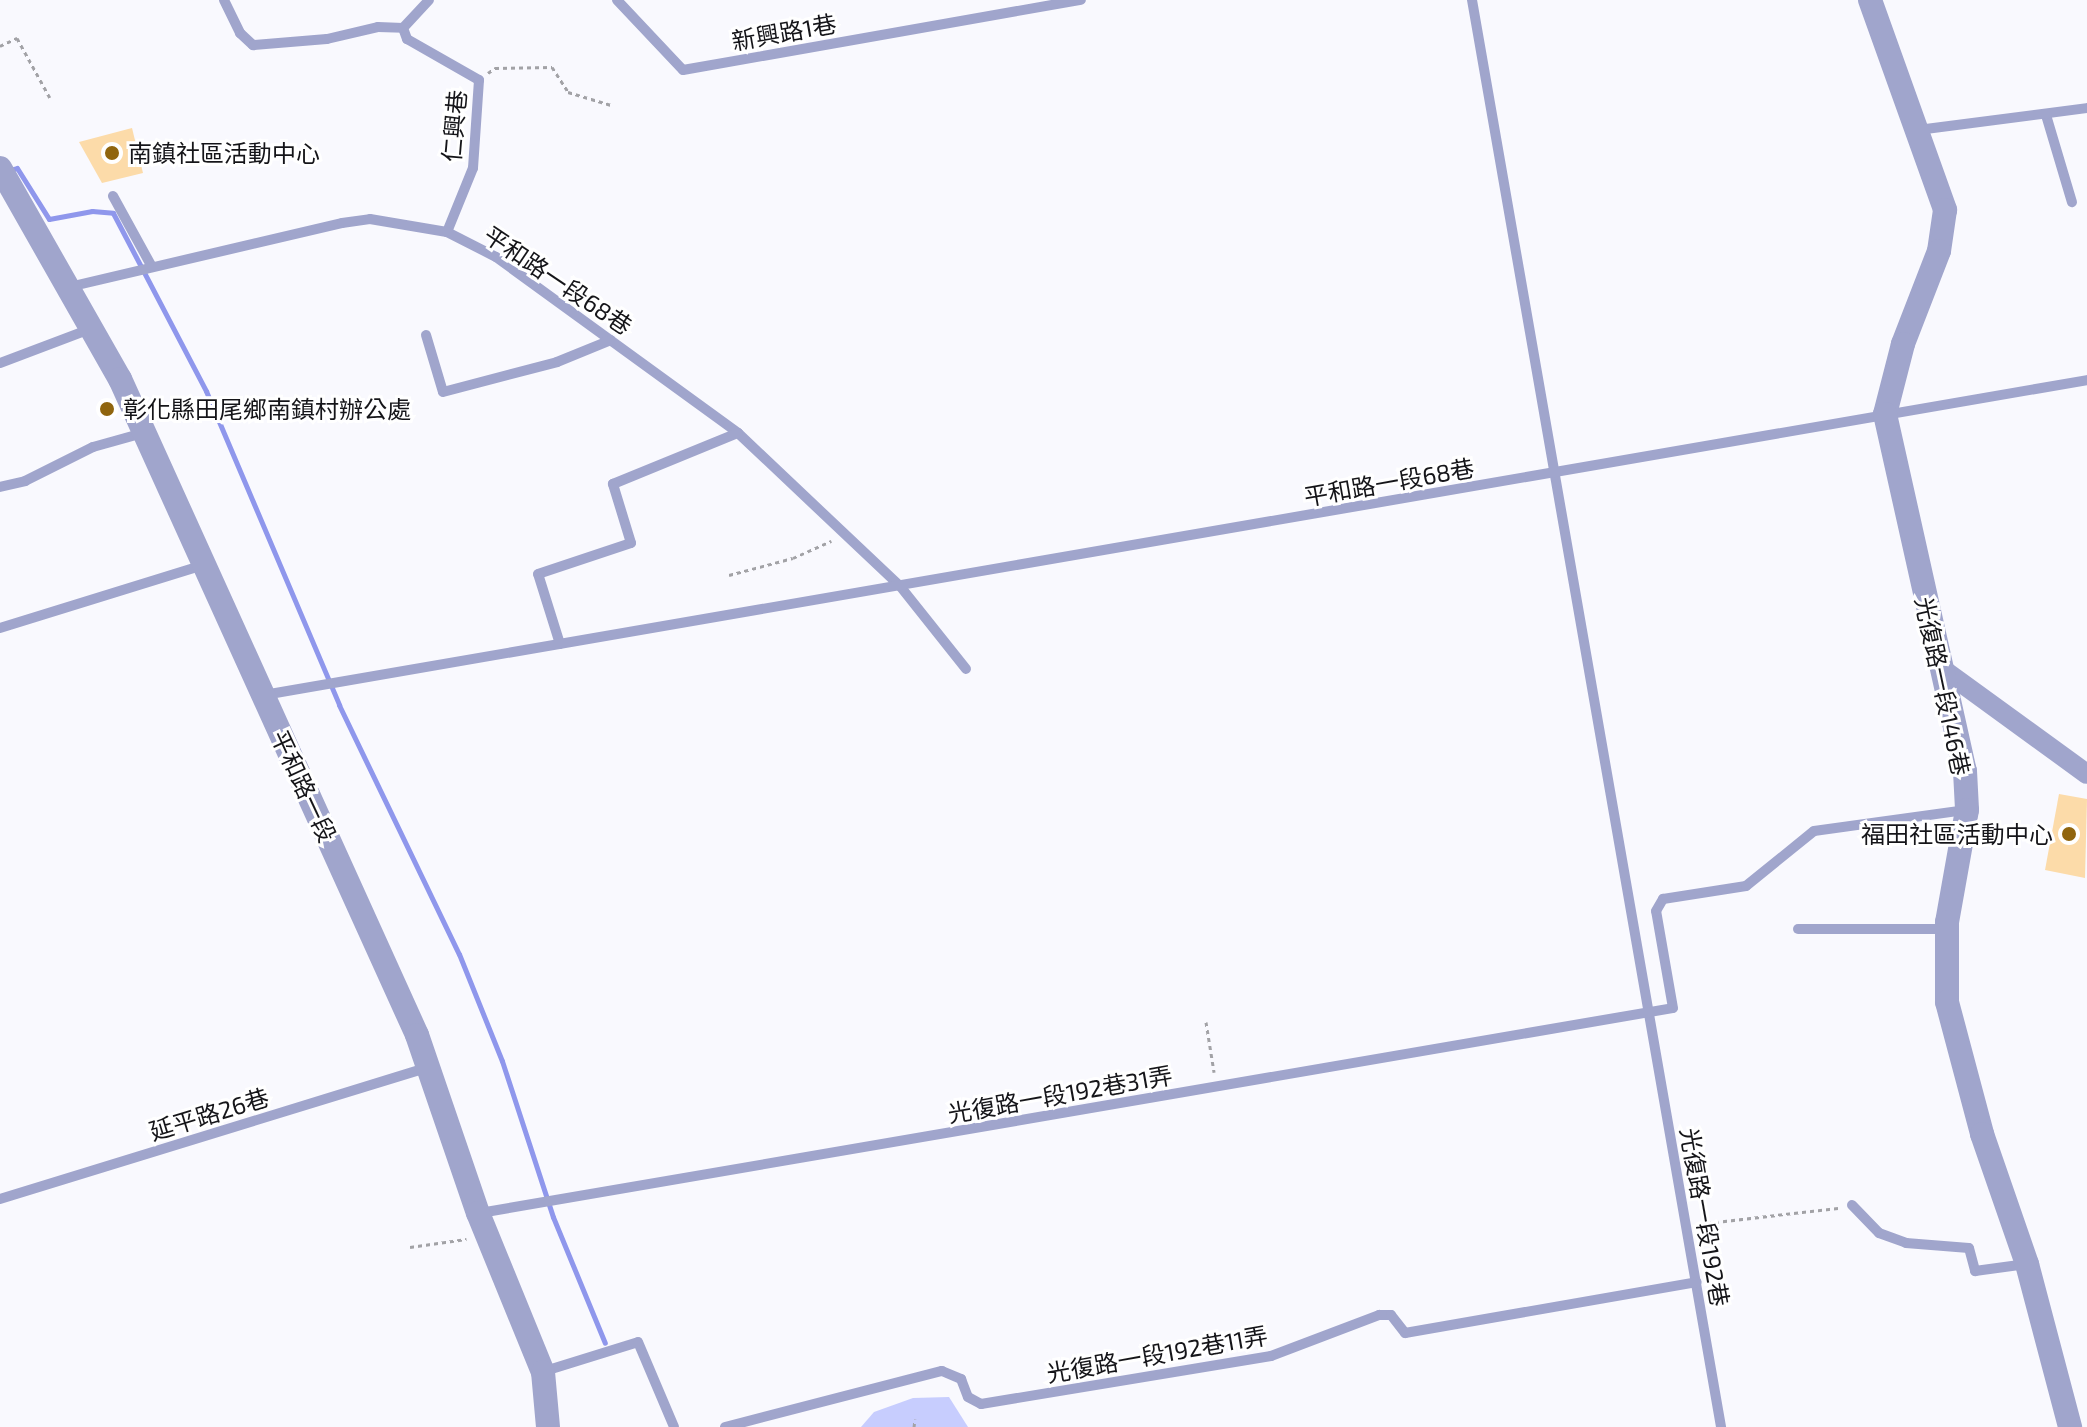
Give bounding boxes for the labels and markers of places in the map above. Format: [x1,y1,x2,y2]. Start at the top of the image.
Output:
place label: 南鎮社區活動中心 [128,139,320,167]
marker: 南鎮社區活動中心 [103,144,121,162]
place label: 彰化縣田尾鄉南鎮村辦公處 [123,395,411,423]
marker: 彰化縣田尾鄉南鎮村辦公處 [98,400,116,418]
place label: 福田社區活動中心 [1861,820,2053,848]
marker: 福田社區活動中心 [2060,825,2078,843]

